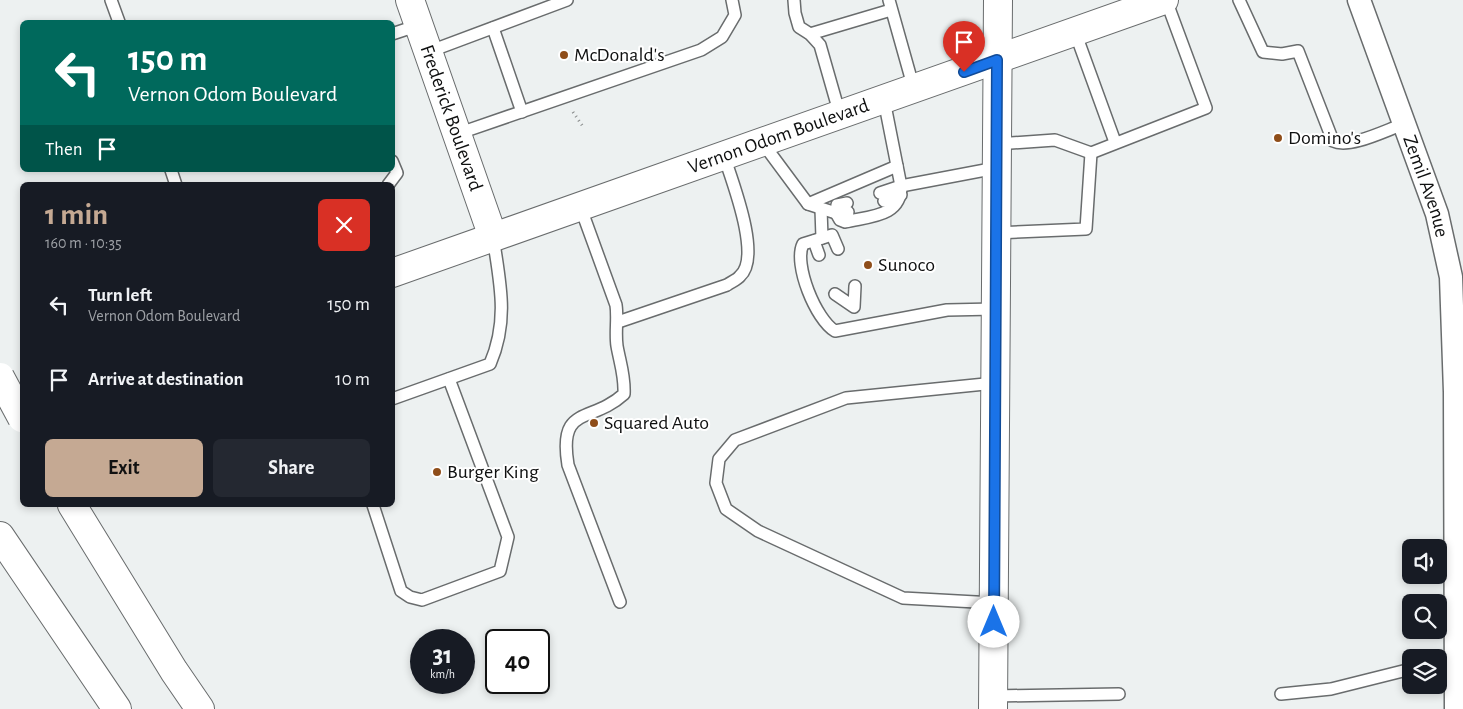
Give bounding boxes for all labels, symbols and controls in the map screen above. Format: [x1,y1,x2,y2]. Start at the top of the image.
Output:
pin [943,21,985,72]
icon: arrive [950,28,978,56]
icon: left [45,40,110,105]
text: 150 m [128,42,208,77]
street label: Frederick Boulevard [417,42,486,194]
place label: McDonald's [574,45,665,65]
marker: McDonald's [558,49,570,61]
text: Vernon Odom Boulevard [128,83,337,105]
street label: Vernon Odom Boulevard [685,95,872,177]
place label: Domino's [1288,128,1361,148]
marker: Domino's [1272,132,1284,144]
street label: Zemil Avenue [1399,132,1452,239]
icon: arrive [93,135,121,163]
text: Then [45,140,83,159]
button: close [318,199,370,251]
text: 1 min [45,200,108,230]
text: 160 m · 10:35 [45,235,122,251]
place label: Sunoco [878,255,935,275]
marker: Sunoco [862,259,874,271]
text: Turn left [88,286,152,305]
icon: left [45,291,73,319]
text: 150 m [327,295,370,314]
text: Vernon Odom Boulevard [88,308,240,324]
icon: arrive [45,366,73,394]
text: Arrive at destination [88,370,244,389]
text: 10 m [335,370,370,389]
place label: Squared Auto [604,413,709,433]
marker: Squared Auto [588,417,600,429]
button: Exit [45,439,203,497]
button: Share [213,439,370,497]
place label: Burger King [447,462,539,482]
marker: Burger King [431,466,443,478]
map controls [1402,539,1447,694]
button: sound [1402,539,1447,584]
button: search [1402,594,1447,639]
position arrow [967,595,1019,647]
speed limit sign: 40 [485,629,550,694]
text: 31 [433,643,452,668]
button: layers [1402,649,1447,694]
text: km/h [430,668,455,680]

